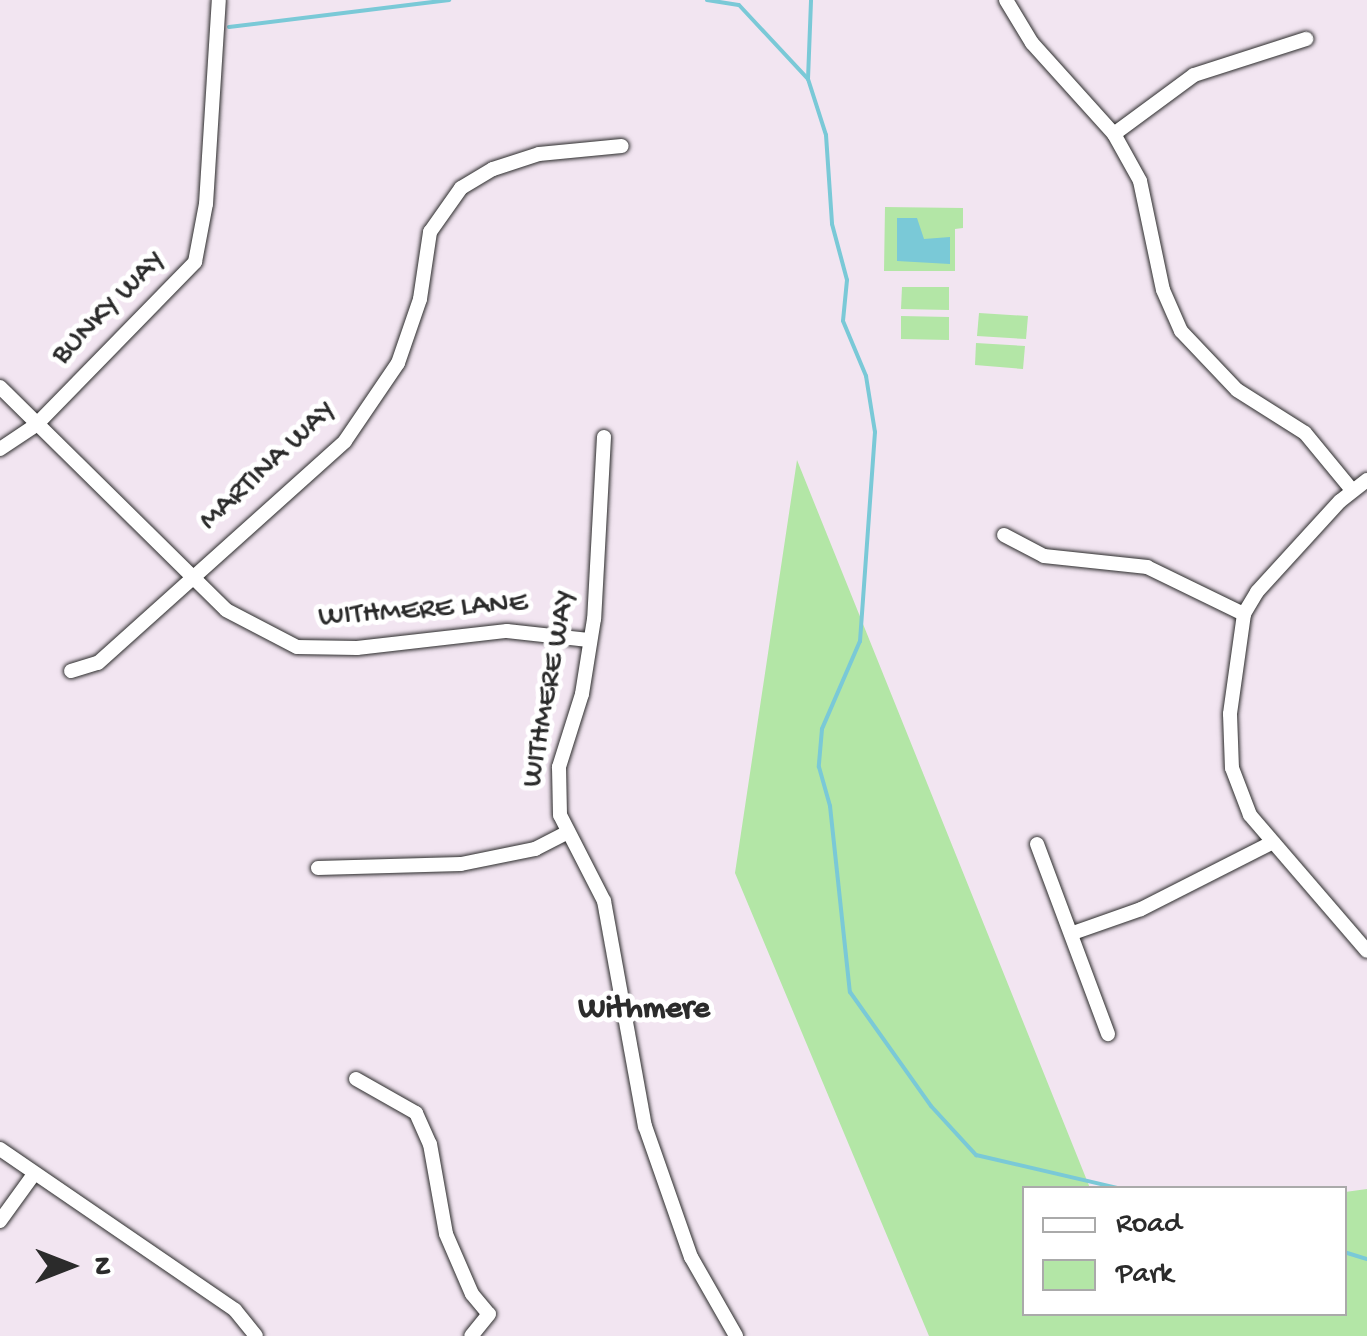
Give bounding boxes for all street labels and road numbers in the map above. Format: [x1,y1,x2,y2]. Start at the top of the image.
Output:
street label: BUNKY WAY [45,244,175,374]
street label: MARTINA WAY [193,394,345,540]
street label: WITHMERE LANE [317,587,529,637]
street label: WITHMERE WAY [516,588,586,790]

